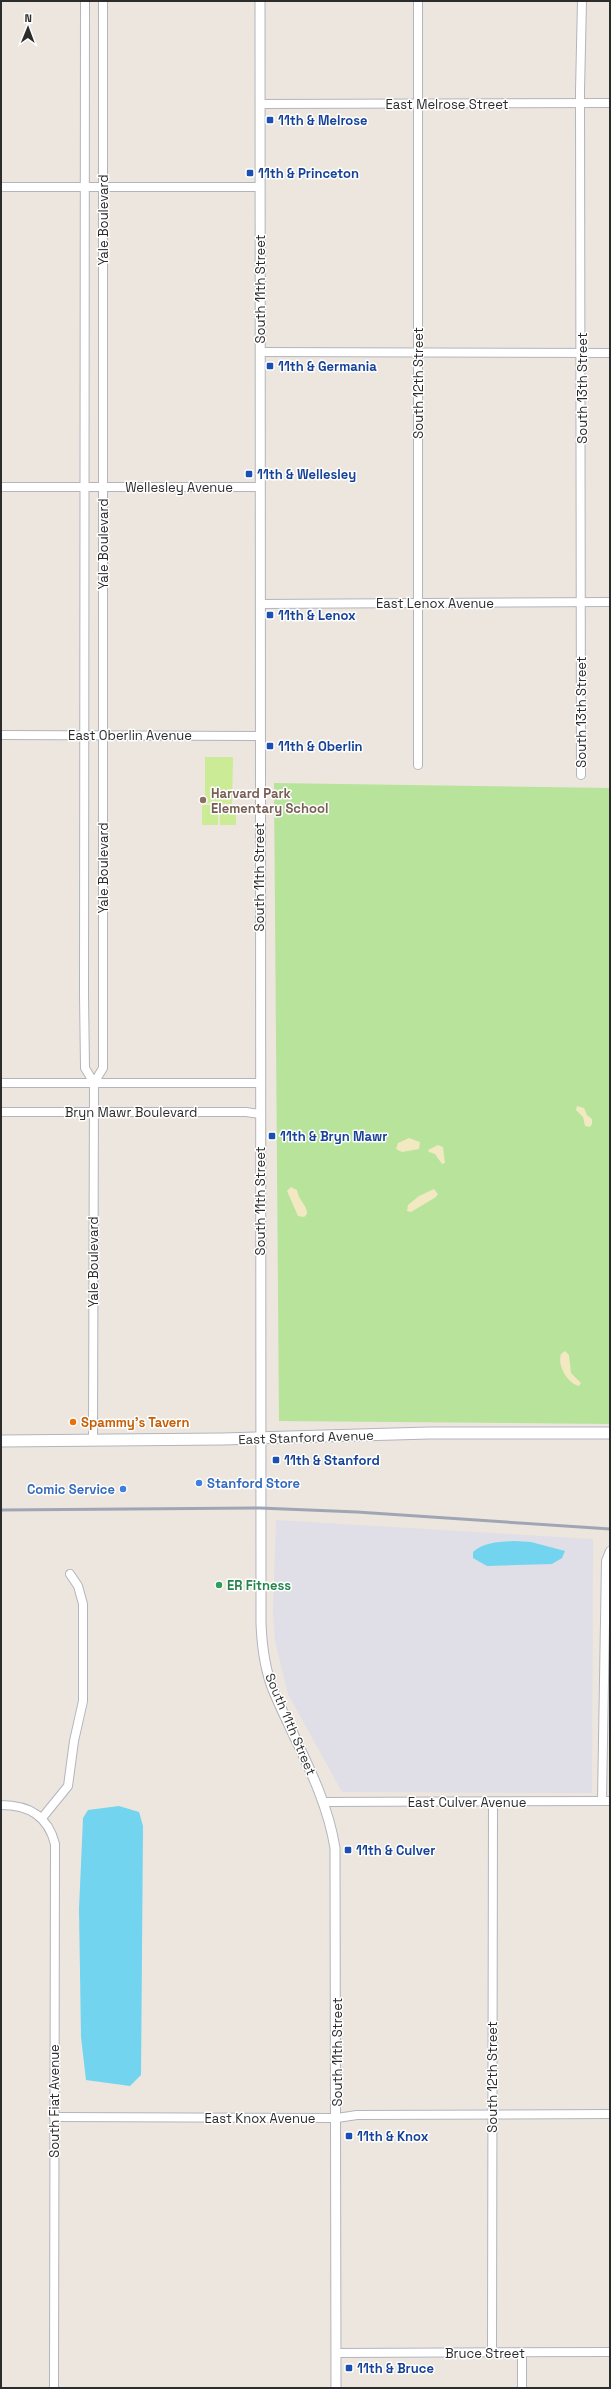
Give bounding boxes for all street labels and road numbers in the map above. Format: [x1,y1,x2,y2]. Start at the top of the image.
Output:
street label: East Melrose Street [385,96,509,113]
street label: Yale Boulevard [95,174,112,266]
street label: South 11th Street [252,234,269,344]
street label: South 12th Street [410,327,427,439]
street label: South 13th Street [574,332,591,444]
street label: Wellesley Avenue [125,479,233,496]
street label: Yale Boulevard [95,498,112,590]
street label: East Lenox Avenue [376,595,494,612]
street label: South 13th Street [573,656,590,768]
street label: East Oberlin Avenue [68,727,192,744]
street label: Yale Boulevard [95,822,112,914]
street label: South 11th Street [251,822,268,932]
street label: Bryn Mawr Boulevard [65,1104,197,1121]
street label: South 11th Street [252,1146,269,1256]
street label: Yale Boulevard [85,1216,102,1308]
street label: East Stanford Avenue [238,1427,374,1448]
street label: South 11th Street [261,1671,320,1778]
street label: East Culver Avenue [408,1794,526,1811]
street label: South 11th Street [329,1997,346,2107]
street label: South 12th Street [484,2021,501,2133]
street label: South Fiat Avenue [46,2044,63,2158]
street label: East Knox Avenue [204,2110,316,2127]
street label: Bruce Street [445,2345,525,2362]

